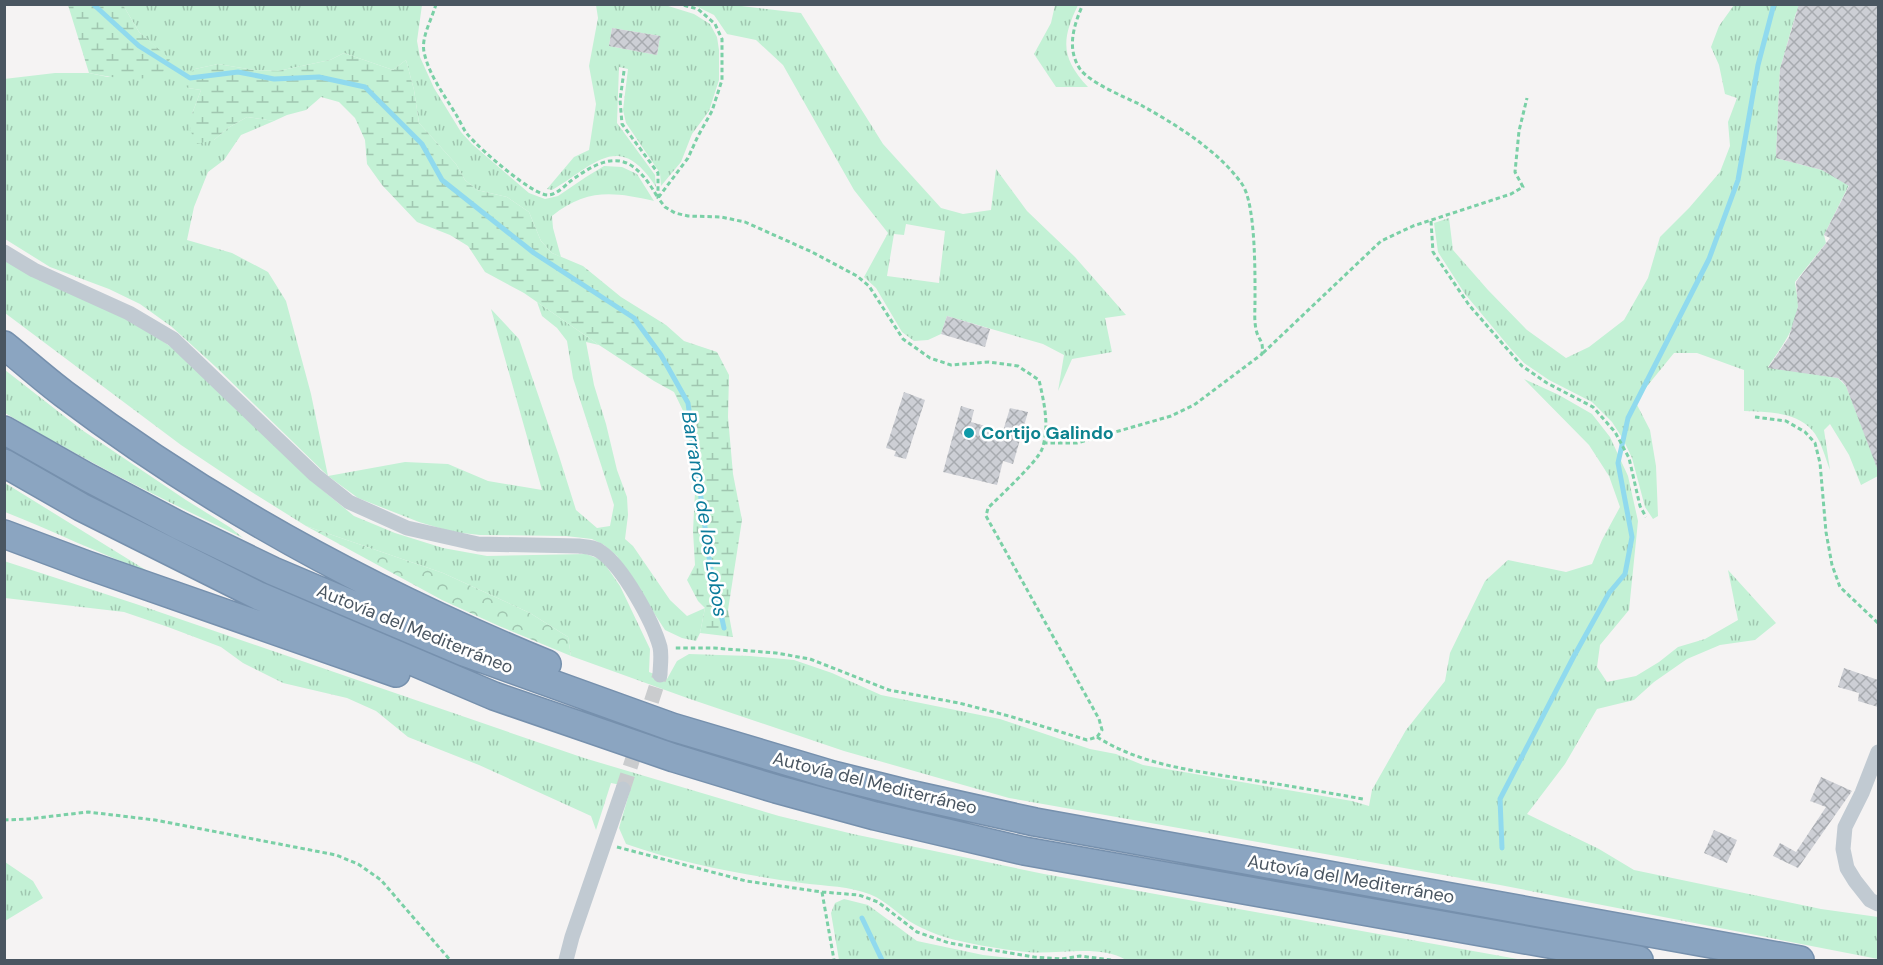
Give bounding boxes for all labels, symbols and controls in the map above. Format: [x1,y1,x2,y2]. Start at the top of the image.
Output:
water label: Barranco de los Lobos [676,409,734,619]
place label: Cortijo Galindo [981,421,1114,445]
marker: Cortijo Galindo [962,426,976,440]
street label: Autovía del Mediterráneo [313,579,517,679]
street label: Autovía del Mediterráneo [770,746,980,820]
street label: Autovía del Mediterráneo [1246,849,1456,909]

